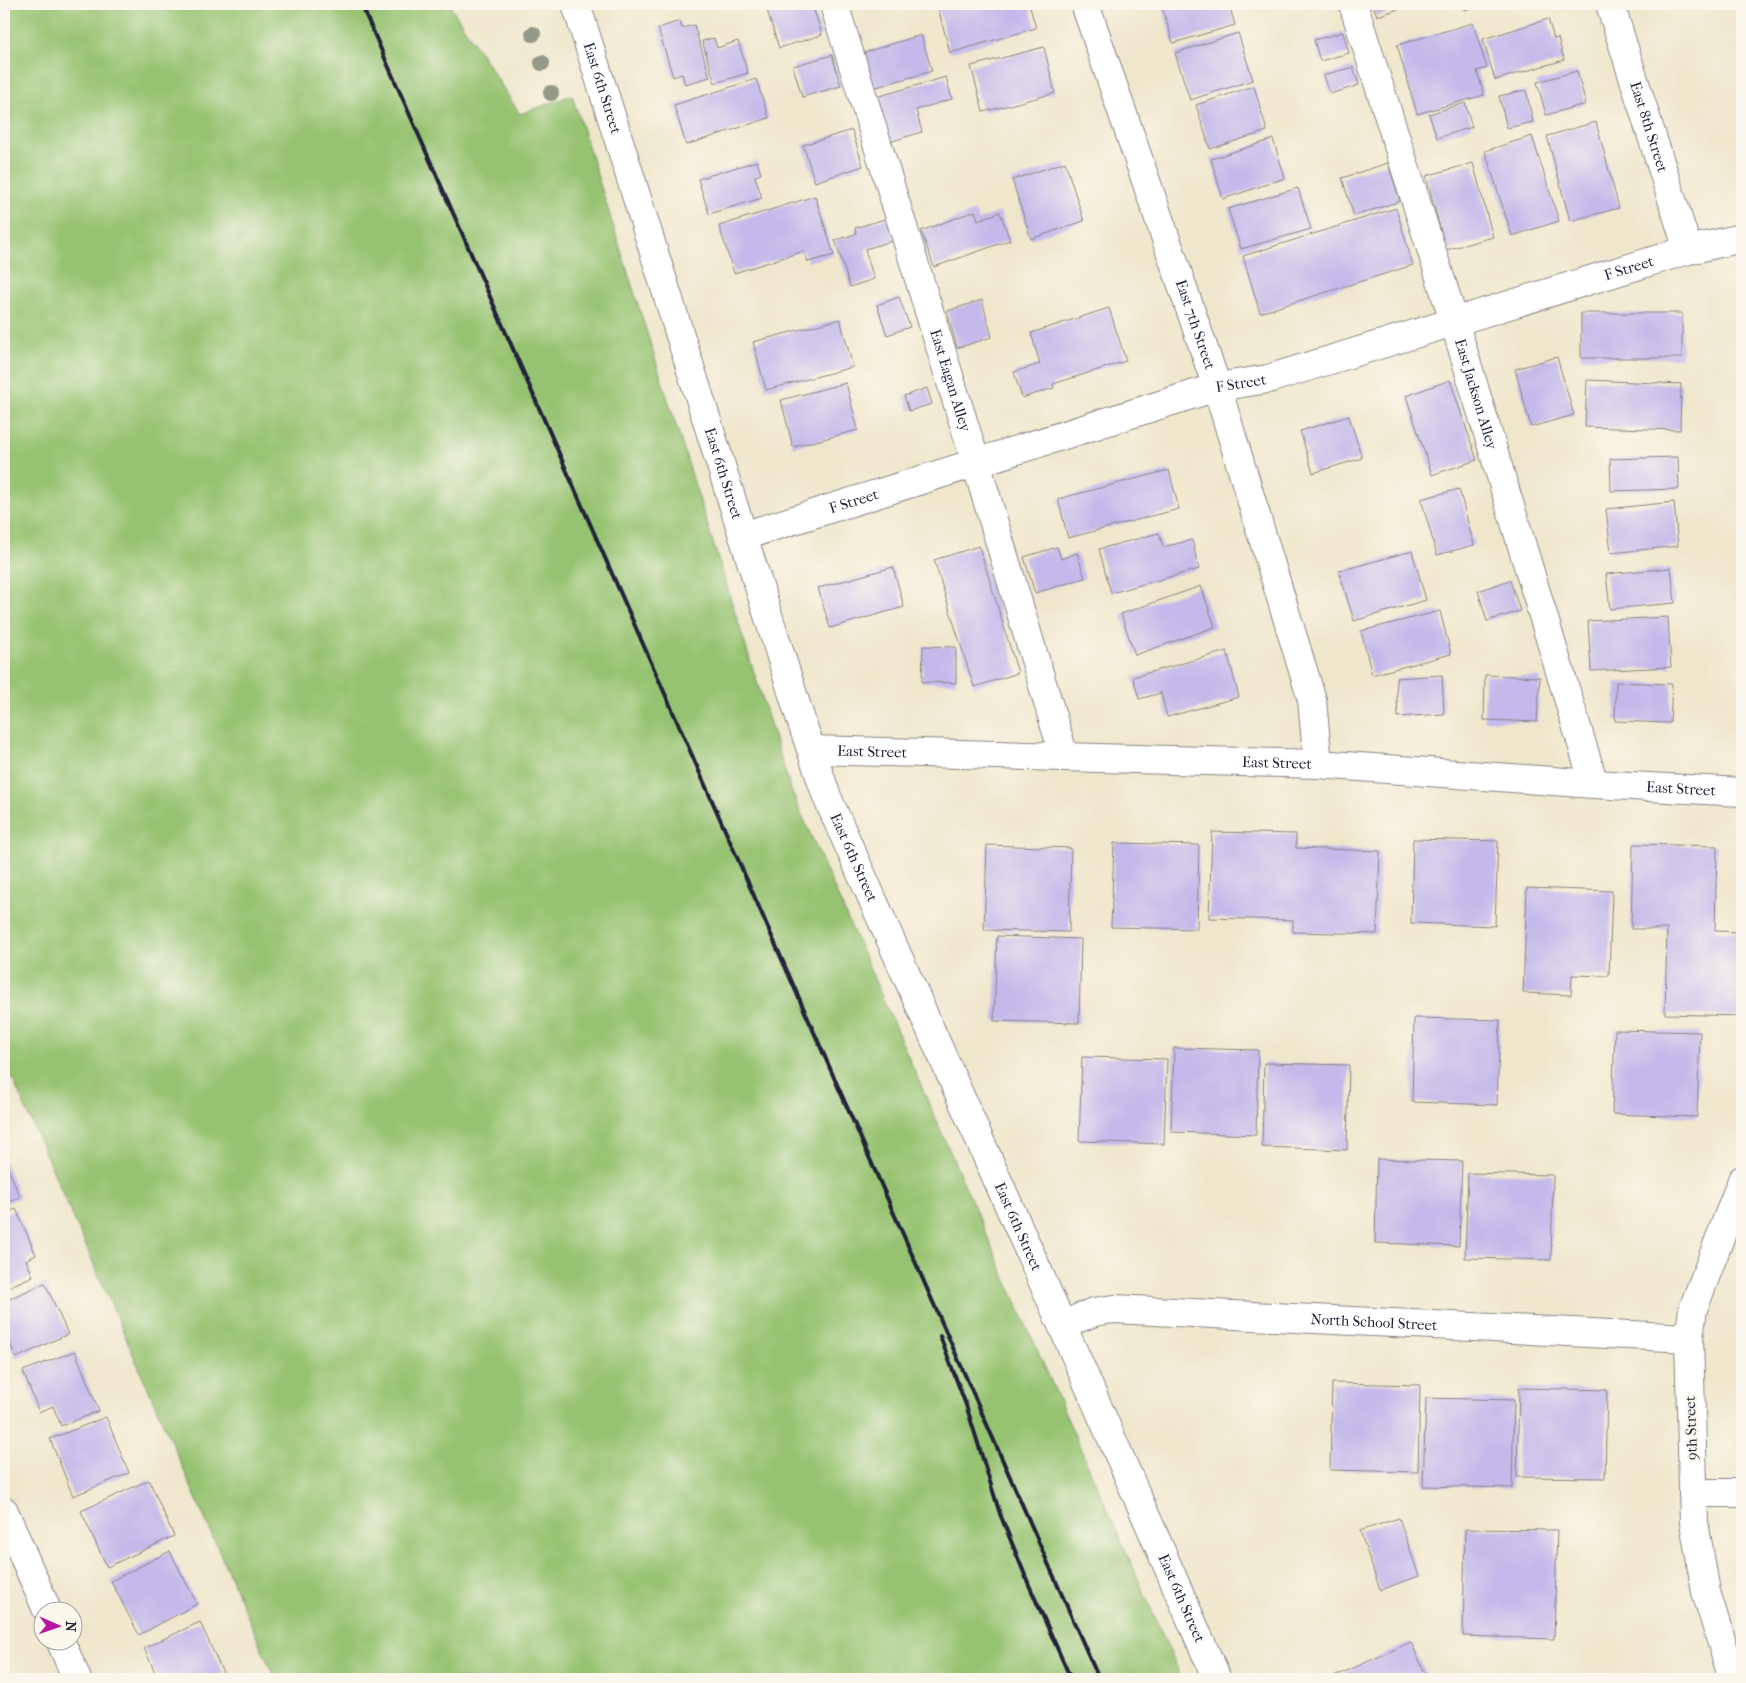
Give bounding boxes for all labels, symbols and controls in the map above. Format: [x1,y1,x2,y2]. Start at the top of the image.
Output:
street label: East 6th Street [580,40,625,137]
street label: East 8th Street [1626,79,1672,175]
street label: F Street [1602,252,1656,284]
street label: East 7th Street [1172,277,1220,373]
street label: East Eagan Alley [926,327,975,435]
street label: East Jackson Alley [1451,336,1502,453]
street label: F Street [1214,370,1268,396]
street label: East 6th Street [701,425,746,522]
street label: F Street [827,485,881,517]
street label: East Street [837,742,908,762]
street label: East Street [1242,753,1313,773]
street label: East Street [1646,778,1717,800]
street label: East 6th Street [826,810,882,905]
street label: East 6th Street [991,1180,1046,1274]
street label: North School Street [1310,1310,1438,1334]
street label: 9th Street [1681,1395,1701,1461]
street label: East 6th Street [1154,1551,1209,1646]
north arrow [32,1600,82,1650]
text: N [62,1621,79,1632]

